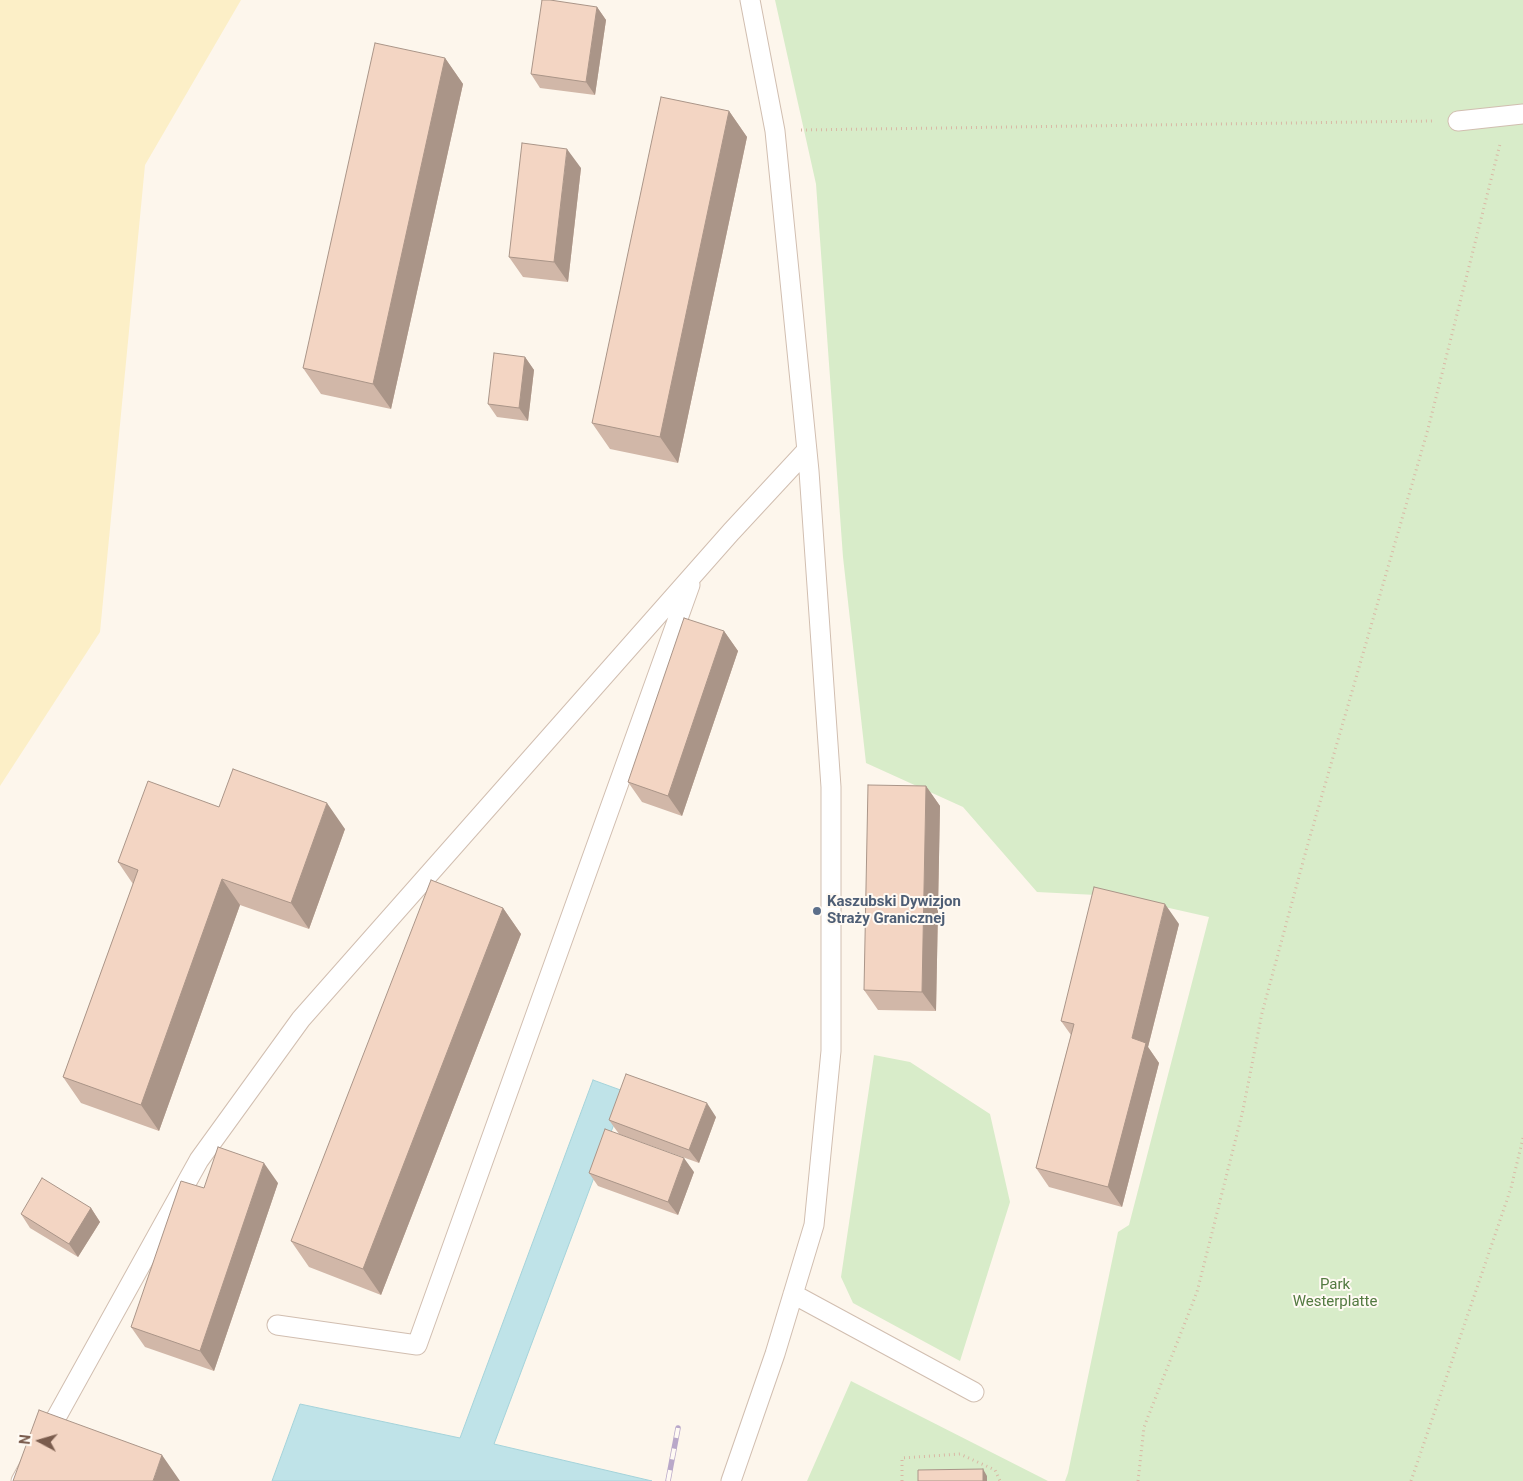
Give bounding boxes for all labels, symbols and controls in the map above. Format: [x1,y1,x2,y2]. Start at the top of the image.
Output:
place label: Kaszubski Dywizjon Straży Granicznej [827,893,961,928]
marker: Kaszubski Dywizjon Straży Granicznej [811,905,823,917]
park label: Park Westerplatte [1293,1276,1377,1311]
north arrow [15,1416,65,1466]
text: N [17,1434,34,1445]

